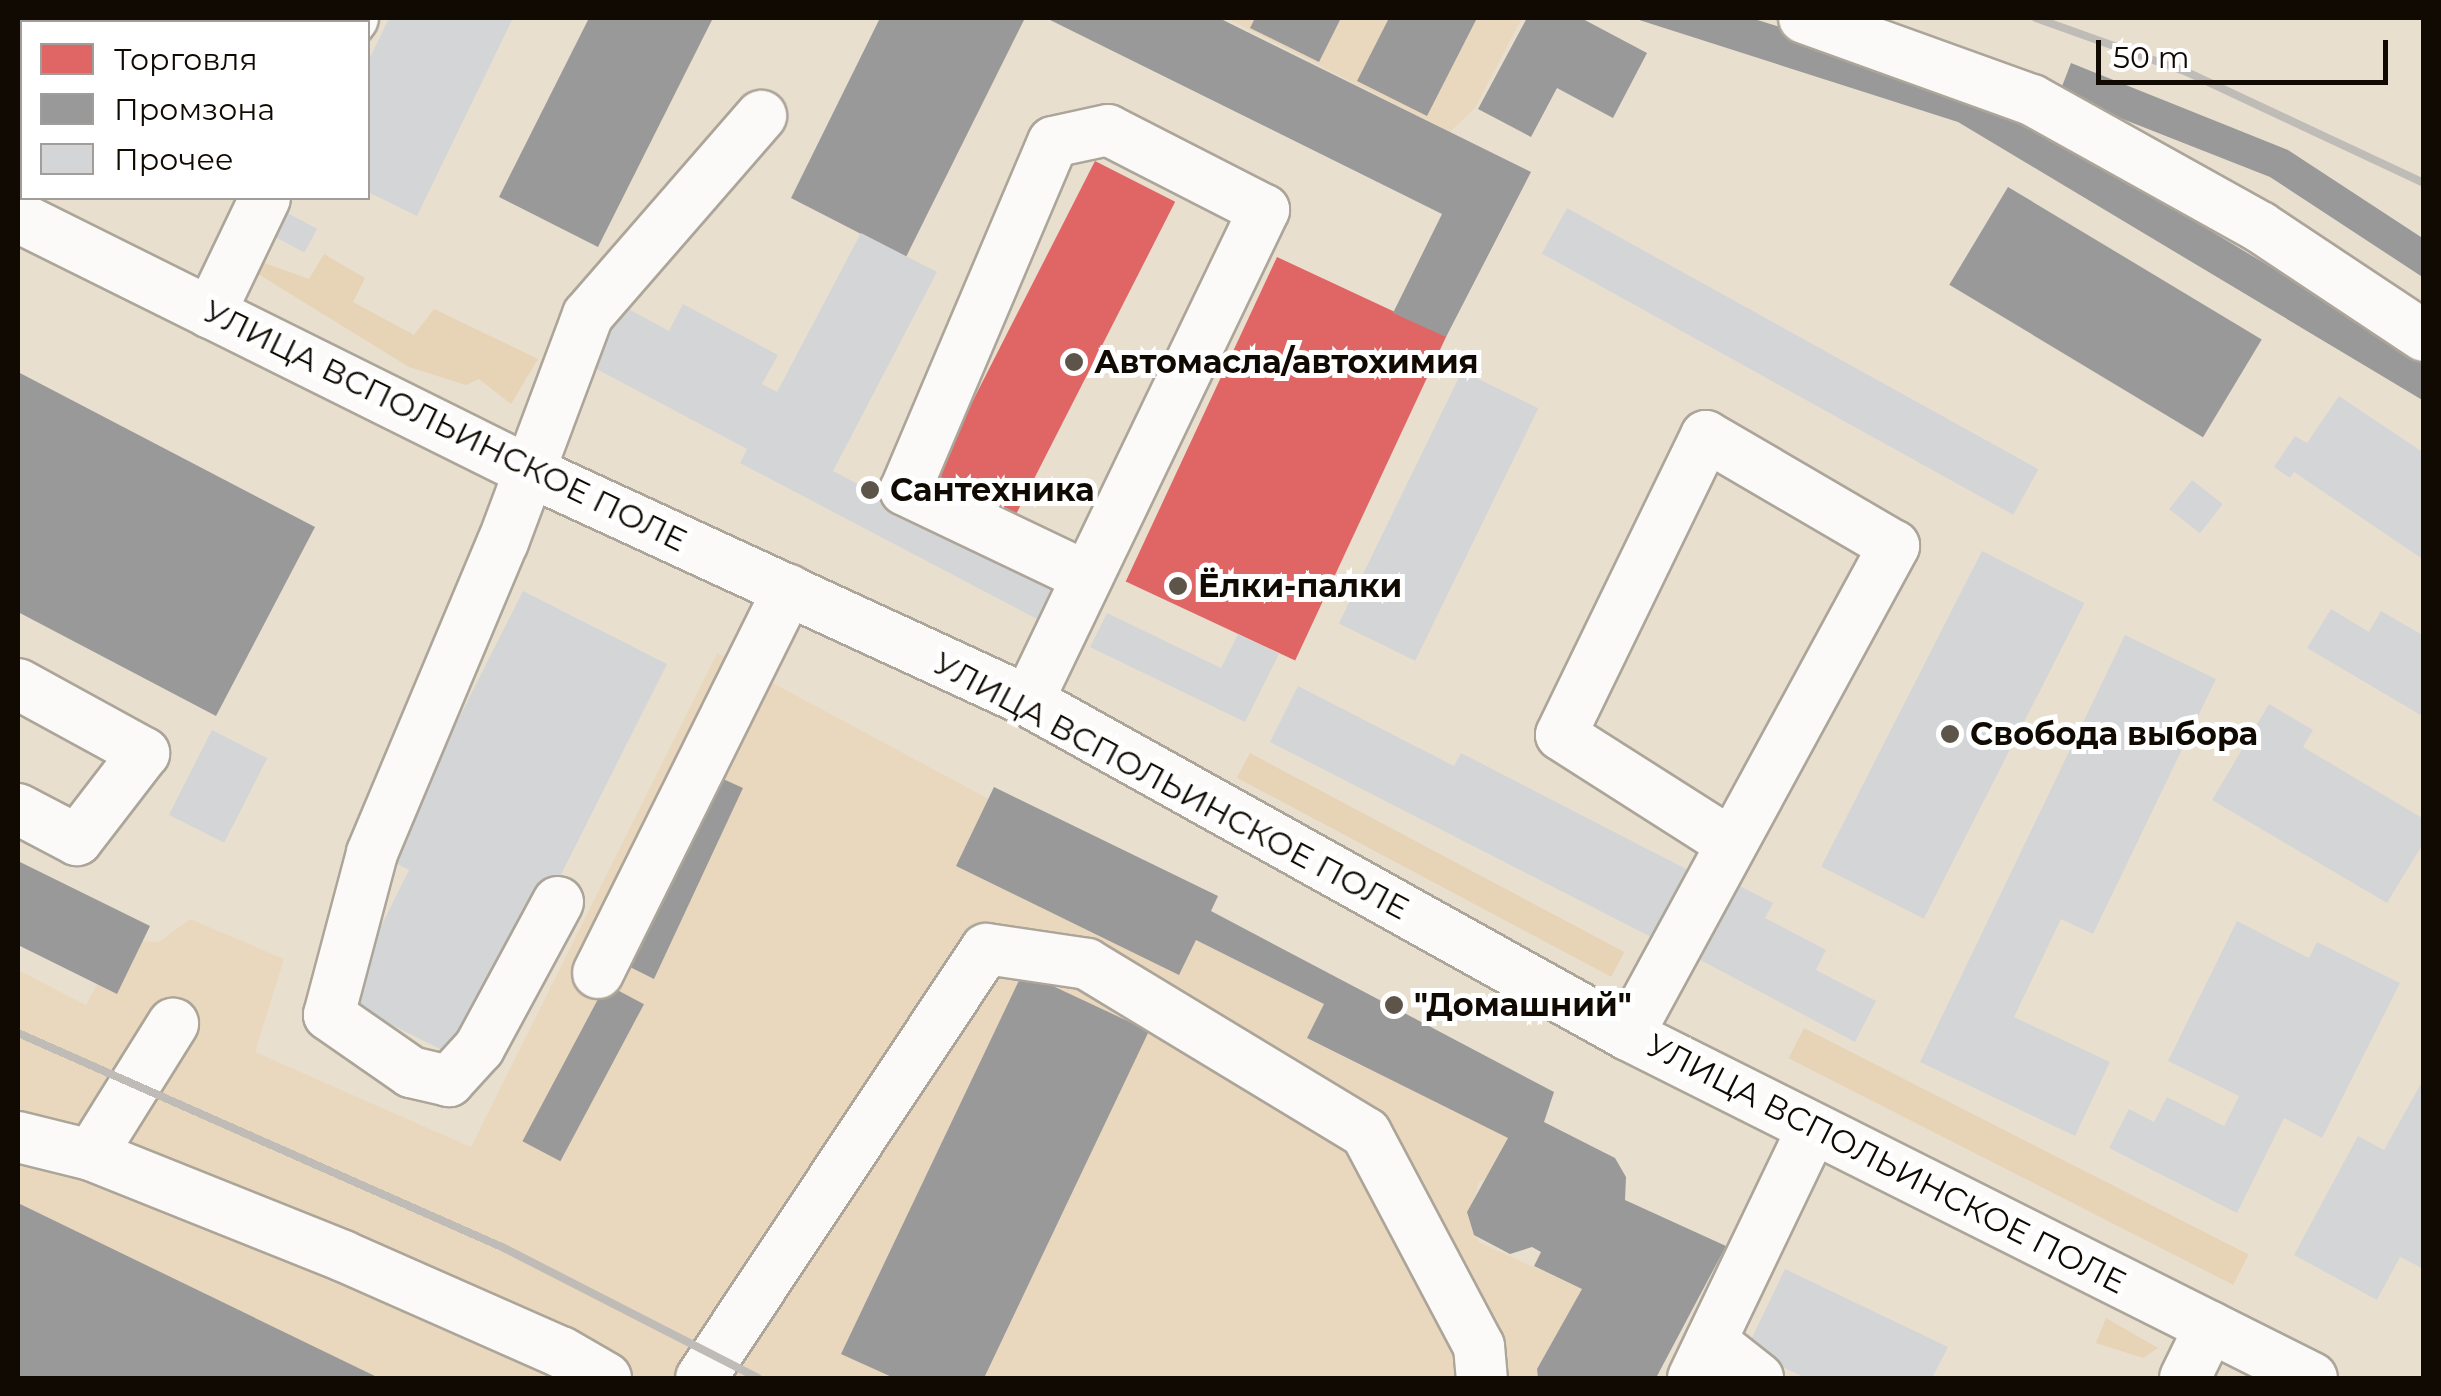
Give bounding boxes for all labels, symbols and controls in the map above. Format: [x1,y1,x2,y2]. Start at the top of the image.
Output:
legend [20,20,370,200]
scale bar [2101,20,2394,82]
text: 50 m [2113,39,2190,76]
text: Торговля [114,41,258,78]
text: Промзона [114,91,275,128]
text: Прочее [114,141,233,178]
street label: УЛИЦА ВСПОЛЬИНСКОЕ ПОЛЕ [197,292,693,560]
place label: Автомасла/автохимия [1094,343,1479,381]
marker: Автомасла/автохимия [1063,351,1085,373]
place label: Сантехника [890,471,1095,509]
marker: Сантехника [859,479,881,501]
place label: Ёлки-палки [1198,567,1402,605]
marker: Ёлки-палки [1167,575,1189,597]
street label: УЛИЦА ВСПОЛЬИНСКОЕ ПОЛЕ [927,644,1415,928]
place label: Свобода выбора [1970,715,2258,753]
marker: Свобода выбора [1939,723,1961,745]
place label: "Домашний" [1414,986,1632,1024]
marker: "Домашний" [1383,994,1405,1016]
street label: УЛИЦА ВСПОЛЬИНСКОЕ ПОЛЕ [1640,1026,2132,1302]

